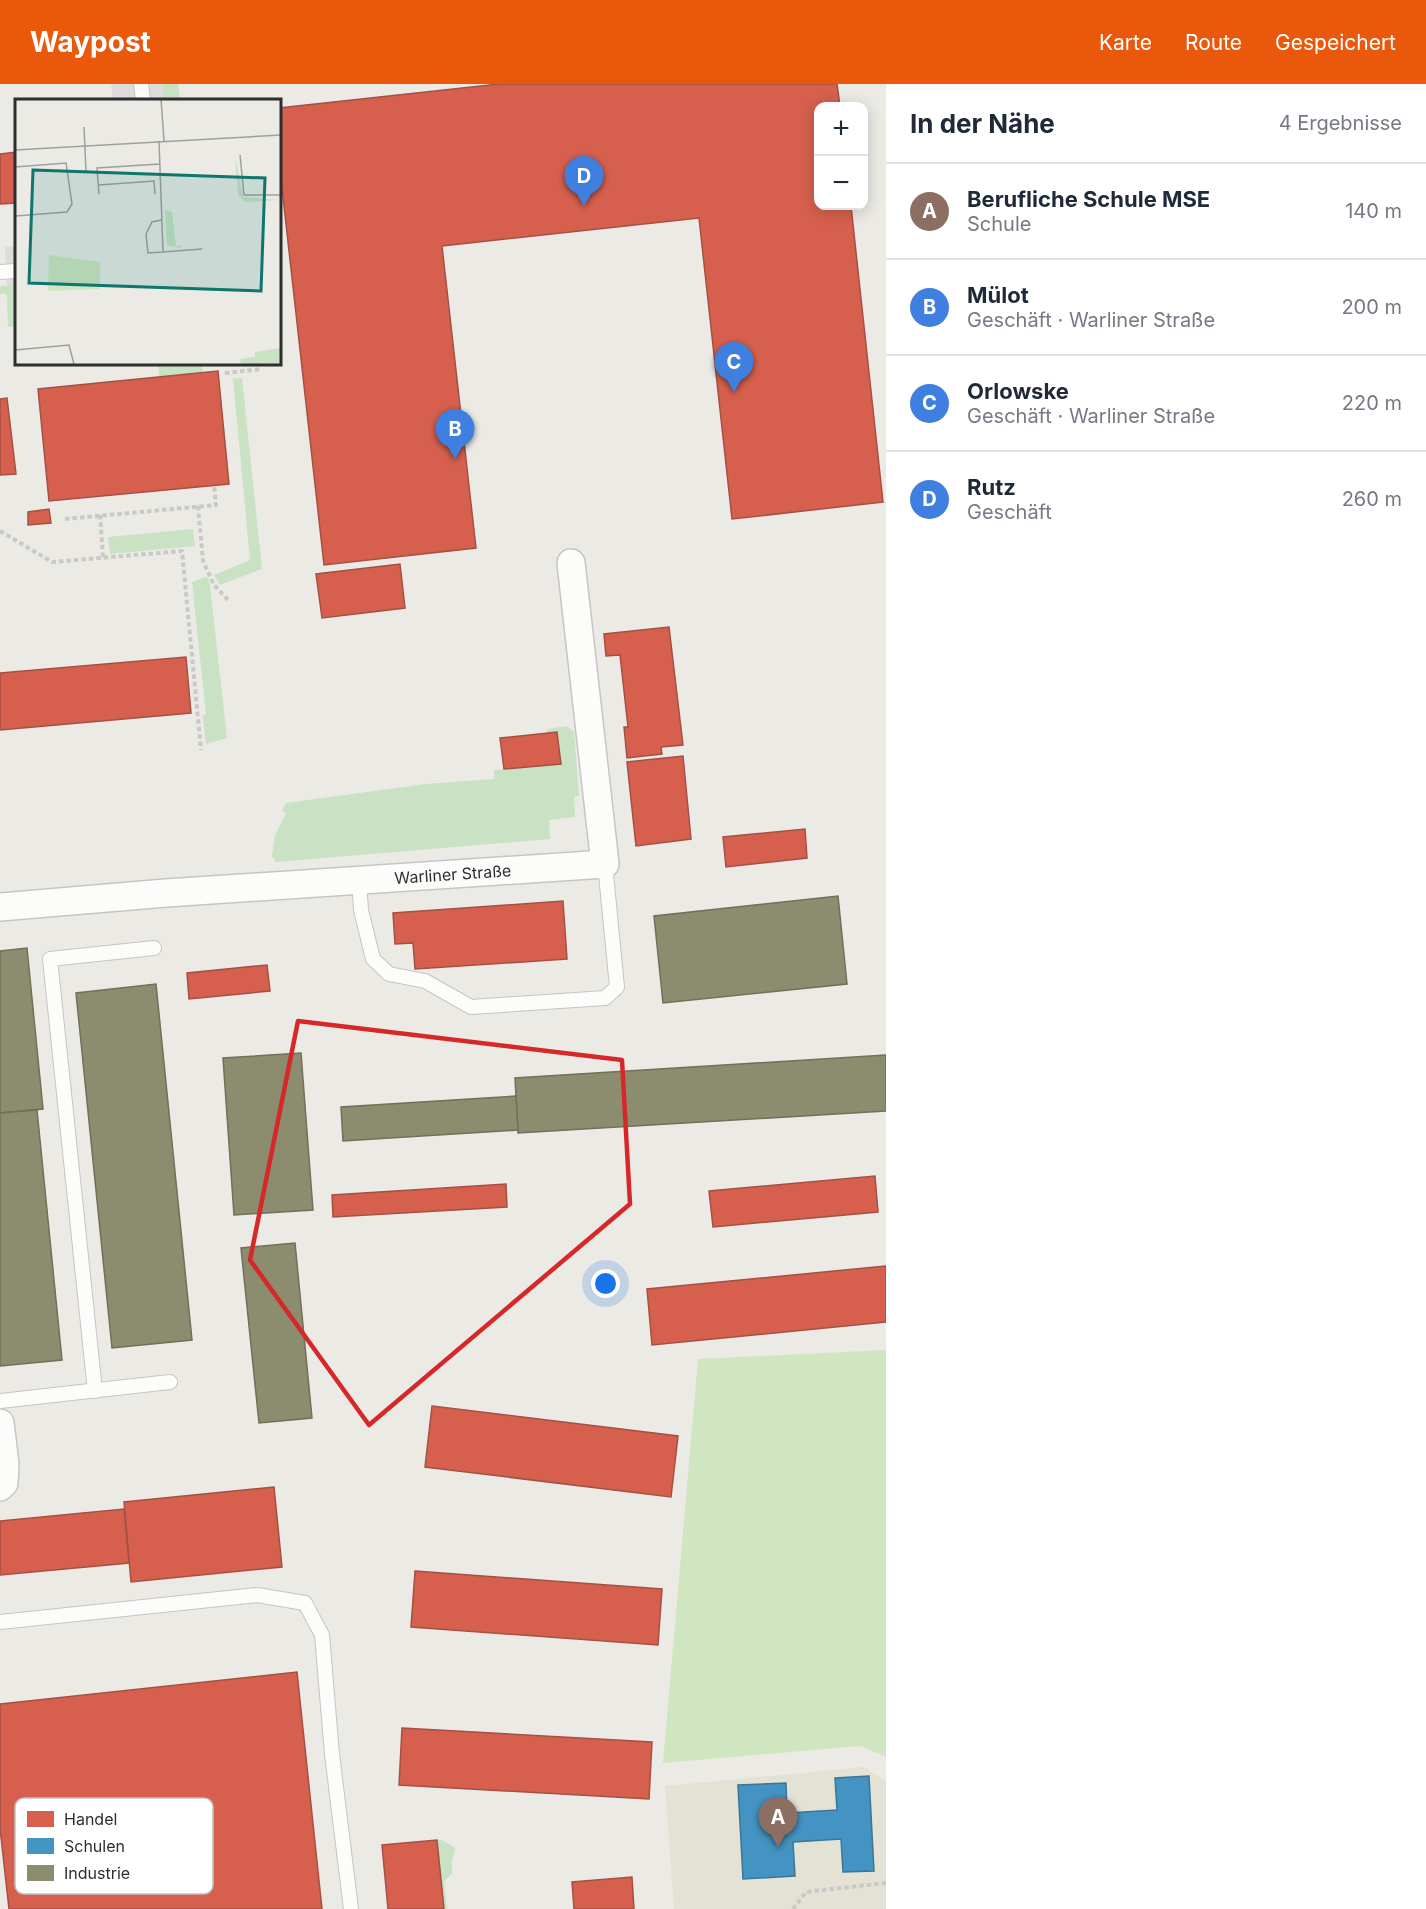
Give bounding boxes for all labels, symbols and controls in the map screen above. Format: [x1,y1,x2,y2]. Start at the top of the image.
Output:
text: Waypost [30,25,151,59]
text: Karte [1099,30,1152,55]
text: Route [1185,30,1242,55]
text: Gespeichert [1275,30,1396,55]
inset map [15,99,280,364]
map controls [814,102,868,210]
button: + [814,102,868,156]
text: In der Nähe [910,108,1055,139]
text: 4 Ergebnisse [1279,111,1402,135]
pin: D [564,156,604,206]
button: − [814,156,868,210]
text: Berufliche Schule MSE [967,186,1210,212]
text: A [922,199,937,223]
text: 140 m [1345,199,1402,223]
text: Schule [967,212,1031,236]
text: Mülot [967,282,1029,308]
text: B [923,295,936,319]
text: 200 m [1341,295,1402,319]
text: Geschäft · Warliner Straße [967,308,1215,332]
pin: C [714,342,754,392]
text: Orlowske [967,378,1069,404]
text: C [922,391,937,415]
text: 220 m [1342,391,1402,415]
text: Geschäft · Warliner Straße [967,404,1215,428]
pin: B [436,410,474,459]
text: Rutz [967,474,1016,500]
text: D [922,487,937,511]
text: 260 m [1342,487,1402,511]
text: Geschäft [967,500,1052,524]
street label: Warliner Straße [394,860,512,888]
your location [591,1269,620,1298]
legend [15,1798,213,1894]
pin: A [758,1798,798,1847]
text: Handel [64,1809,117,1829]
text: Schulen [64,1836,125,1856]
text: Industrie [64,1863,130,1883]

